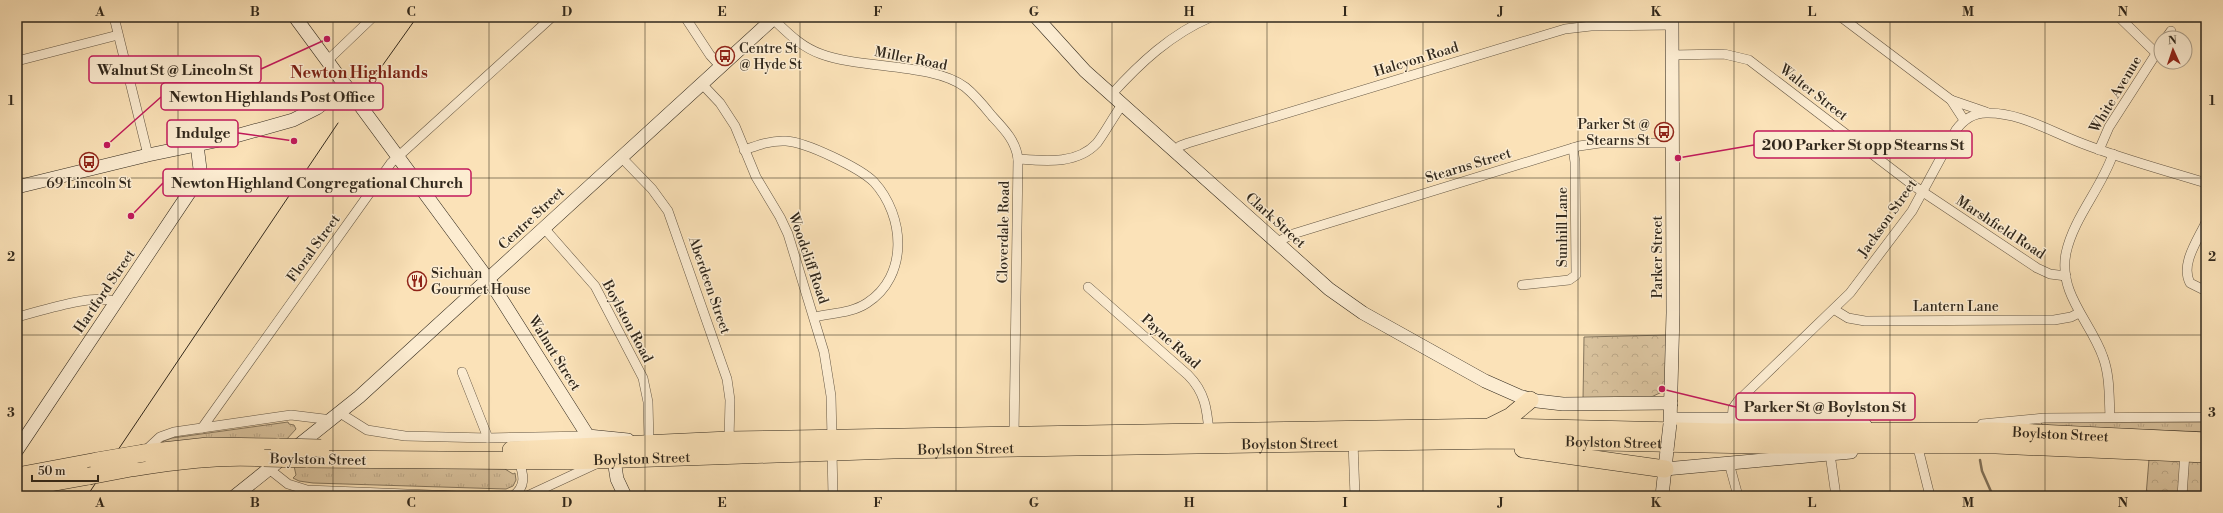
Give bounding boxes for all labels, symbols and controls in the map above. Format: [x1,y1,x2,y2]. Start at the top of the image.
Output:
text: A [94,4,105,20]
text: B [250,4,260,20]
text: C [406,4,416,20]
text: D [562,4,572,20]
text: E [717,4,727,20]
text: F [873,4,883,20]
text: G [1029,4,1040,20]
text: H [1184,4,1195,20]
text: I [1342,4,1348,20]
text: J [1496,4,1504,20]
text: K [1651,4,1662,20]
text: L [1808,4,1817,20]
text: M [1962,4,1974,20]
text: N [2118,4,2129,20]
north arrow [2153,30,2193,70]
text: N [2168,34,2178,48]
street label: Halcyon Road [1372,39,1461,81]
place label: Centre St @ Hyde St [739,40,802,74]
street label: Miller Road [873,43,949,75]
bus stop icon: Centre St @ Hyde St [714,45,736,67]
street label: White Avenue [2085,53,2146,137]
callout: Walnut St @ Lincoln St [89,56,261,83]
street label: Walter Street [1775,60,1851,125]
text: Walnut St @ Lincoln St [96,61,254,80]
district label: Newton Highlands [290,63,428,83]
callout: Newton Highlands Post Office [161,83,383,110]
text: Newton Highlands Post Office [169,88,375,107]
text: 1 [8,93,15,109]
text: 1 [2209,93,2216,109]
place label: Parker St @ Stearns St [1577,116,1650,150]
callout: Indulge [167,120,238,147]
bus stop icon: Parker St @ Stearns St [1653,121,1675,143]
text: Indulge [175,124,231,143]
callout: 200 Parker St opp Stearns St [1754,131,1972,158]
text: 200 Parker St opp Stearns St [1762,136,1965,155]
street label: Stearns Street [1423,144,1513,188]
bus stop icon: 69 Lincoln St [78,151,100,173]
callout: Newton Highland Congregational Church [163,169,471,196]
text: Newton Highland Congregational Church [171,174,464,193]
place label: 69 Lincoln St [46,175,132,193]
street label: Jackson Street [1854,176,1921,262]
street label: Cloverdale Road [994,180,1014,284]
street label: Centre Street [495,184,569,254]
street label: Sunhill Lane [1554,187,1572,267]
street label: Clark Street [1241,189,1309,253]
street label: Marshfield Road [1952,192,2049,263]
street label: Woodcliff Road [784,209,832,306]
street label: Floral Street [283,211,344,286]
street label: Parker Street [1649,215,1667,299]
street label: Aberdeen Street [684,233,734,336]
street label: Hartford Street [70,246,139,337]
text: 2 [7,249,15,265]
text: 2 [2208,249,2216,265]
place label: Sichuan Gourmet House [431,265,531,299]
restaurant icon: Sichuan Gourmet House [406,270,428,292]
street label: Boylston Road [597,276,656,366]
street label: Lantern Lane [1913,298,1999,316]
street label: Payne Road [1137,311,1204,373]
street label: Walnut Street [523,312,584,394]
callout: Parker St @ Boylston St [1736,393,1915,420]
text: Parker St @ Boylston St [1744,398,1907,417]
text: 3 [7,405,15,421]
text: 3 [2208,405,2216,421]
street label: Boylston Street [2011,424,2109,446]
street label: Boylston Street [1564,433,1662,453]
street label: Boylston Street [1240,435,1338,454]
street label: Boylston Street [916,440,1014,460]
street label: Boylston Street [592,449,691,470]
street label: Boylston Street [269,450,366,470]
scale bar [32,457,98,483]
text: 50 m [38,464,66,479]
text: A [94,495,105,511]
text: B [250,495,260,511]
text: C [406,495,416,511]
text: D [562,495,572,511]
text: E [717,495,727,511]
text: F [873,495,883,511]
text: G [1029,495,1040,511]
text: H [1184,495,1195,511]
text: I [1342,495,1348,511]
text: J [1496,495,1504,511]
text: K [1651,495,1662,511]
text: L [1808,495,1817,511]
text: M [1962,495,1974,511]
text: N [2118,495,2129,511]

